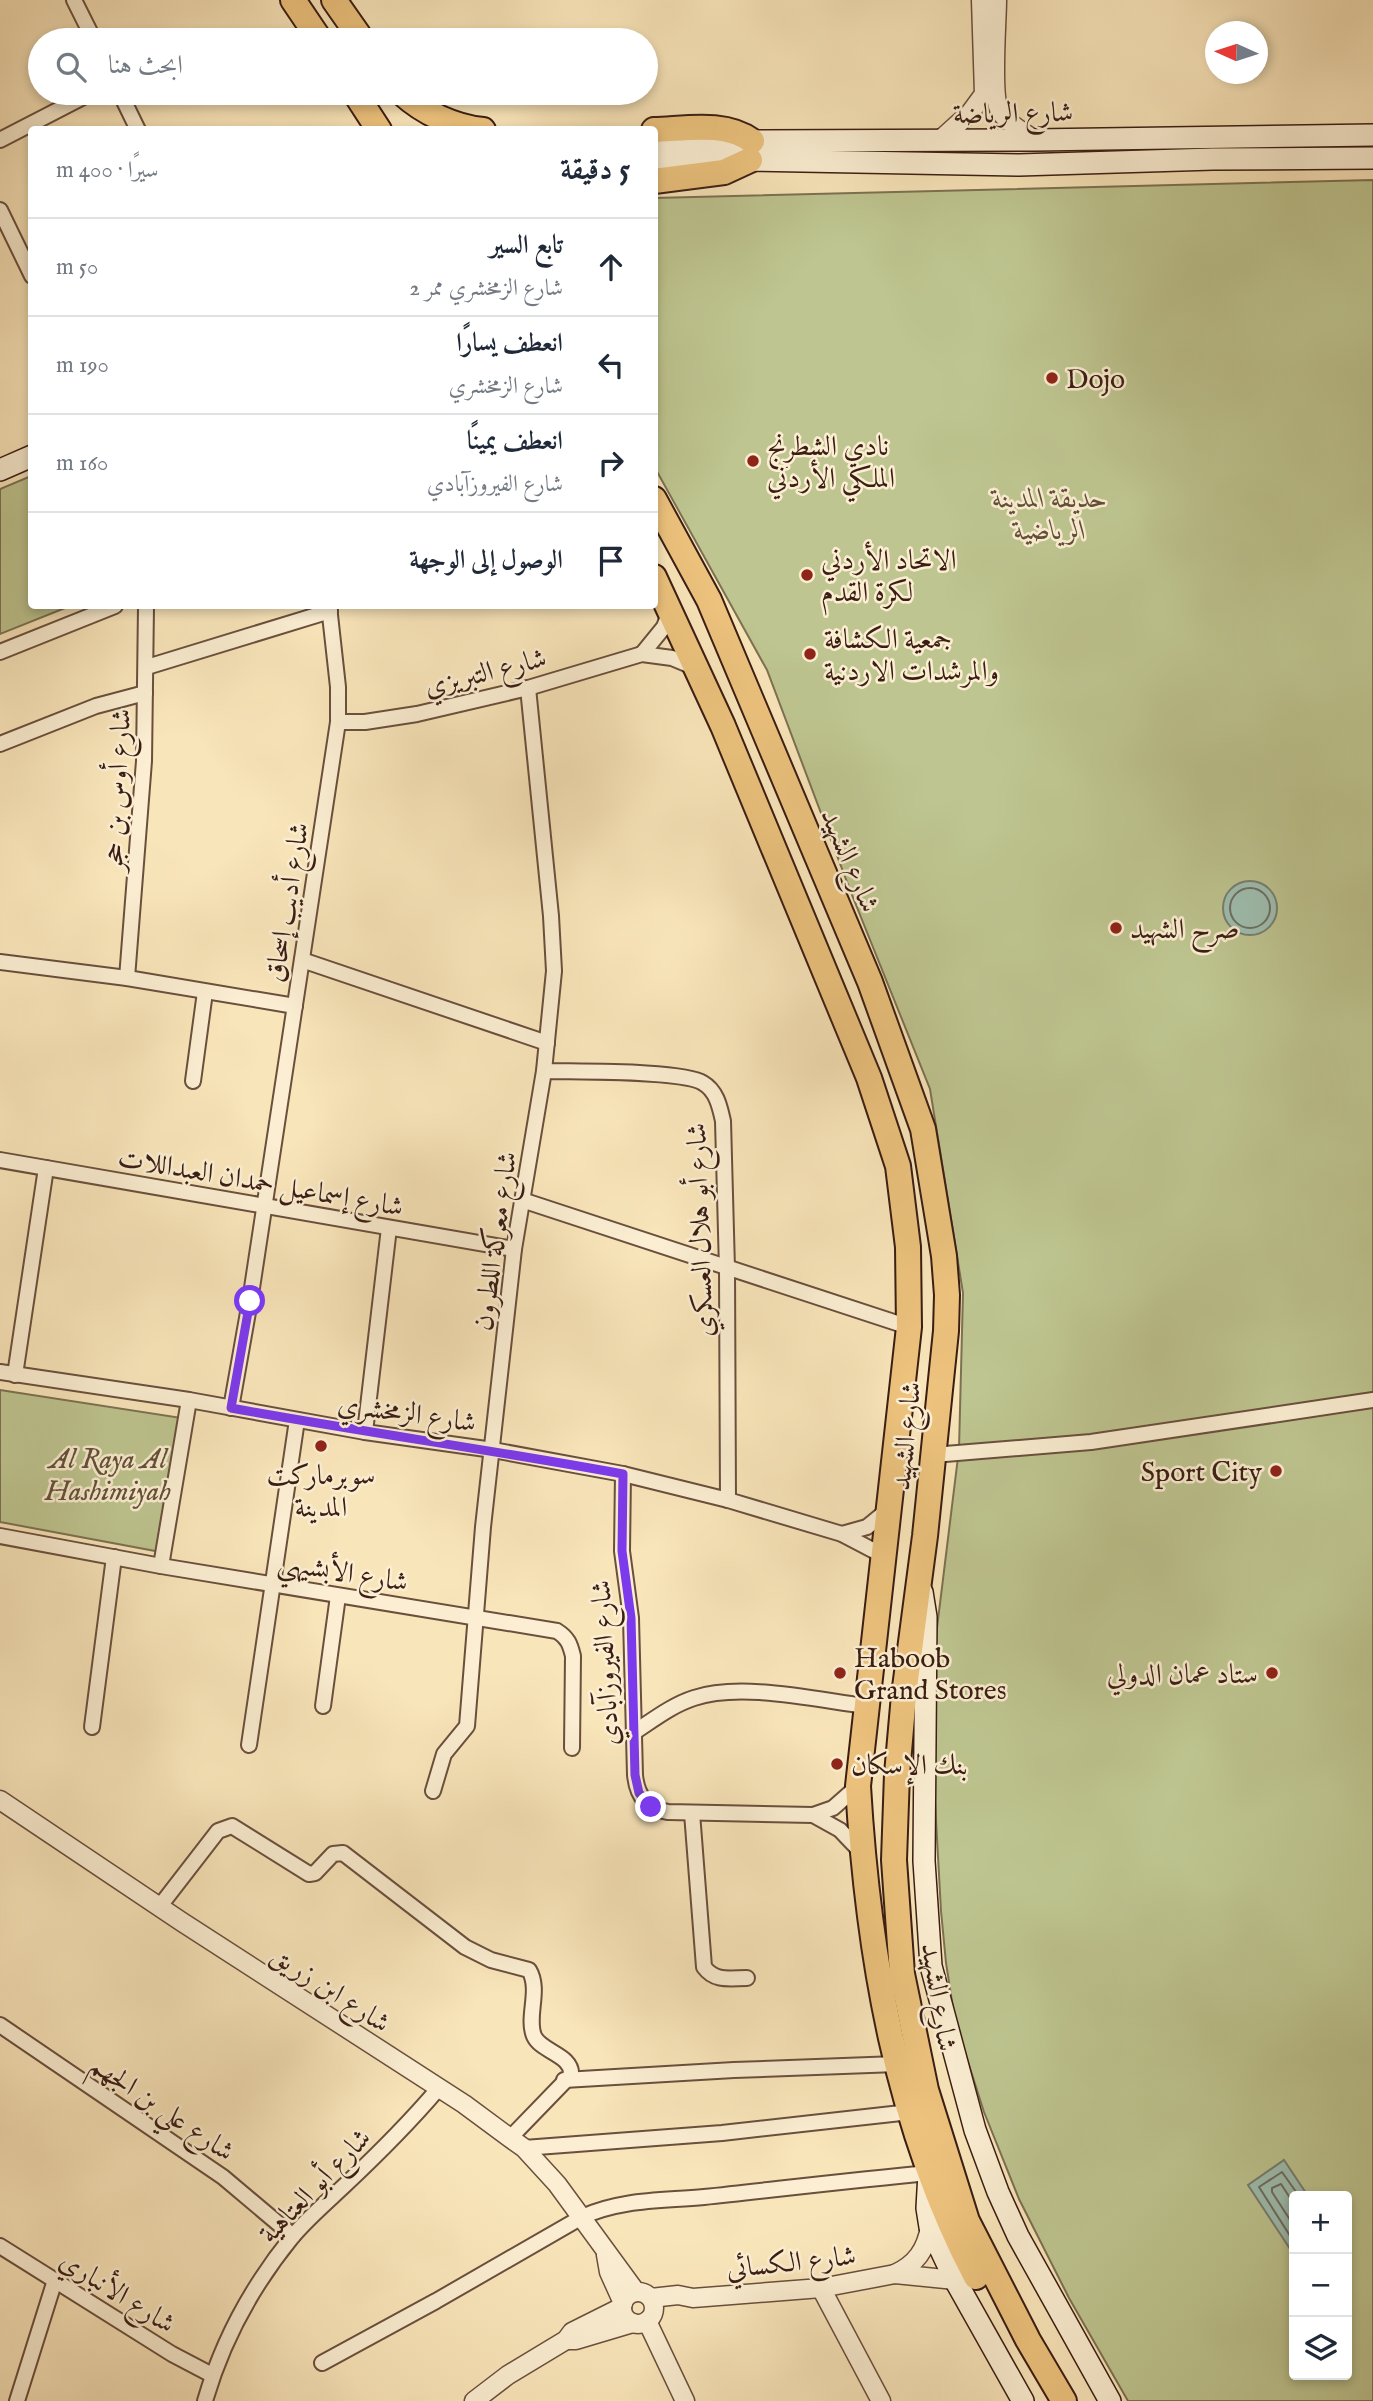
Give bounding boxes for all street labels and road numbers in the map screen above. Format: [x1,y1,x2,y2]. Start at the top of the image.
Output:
street label: شارع الرياضة [953,96,1074,137]
street label: شارع التبريزي [421,641,551,709]
street label: شارع أوس بن حجر [93,708,144,876]
street label: شارع الشهيد [808,804,886,920]
street label: شارع أديب إسحاق [255,819,322,985]
street label: شارع أبو هلال العسكري [676,1122,727,1338]
street label: شارع إسماعيل حمدان العبداللات [114,1141,406,1230]
street label: شارع معركة اللطرون [466,1149,530,1334]
street label: شارع الشهيد [884,1380,935,1493]
street label: شارع الزمخشري [335,1387,478,1445]
street label: شارع الأبشيهي [274,1543,411,1608]
street label: شارع الفيروزآبادي [584,1579,632,1747]
street label: شارع ابن زريق [261,1938,396,2045]
street label: شارع الشهيد [908,1941,963,2055]
street label: شارع علي بن الجهم [79,2048,240,2176]
street label: شارع أبو العتاهية [249,2119,382,2255]
street label: شارع الكسائي [725,2239,858,2292]
street label: شارع الأنباري [50,2241,183,2346]

